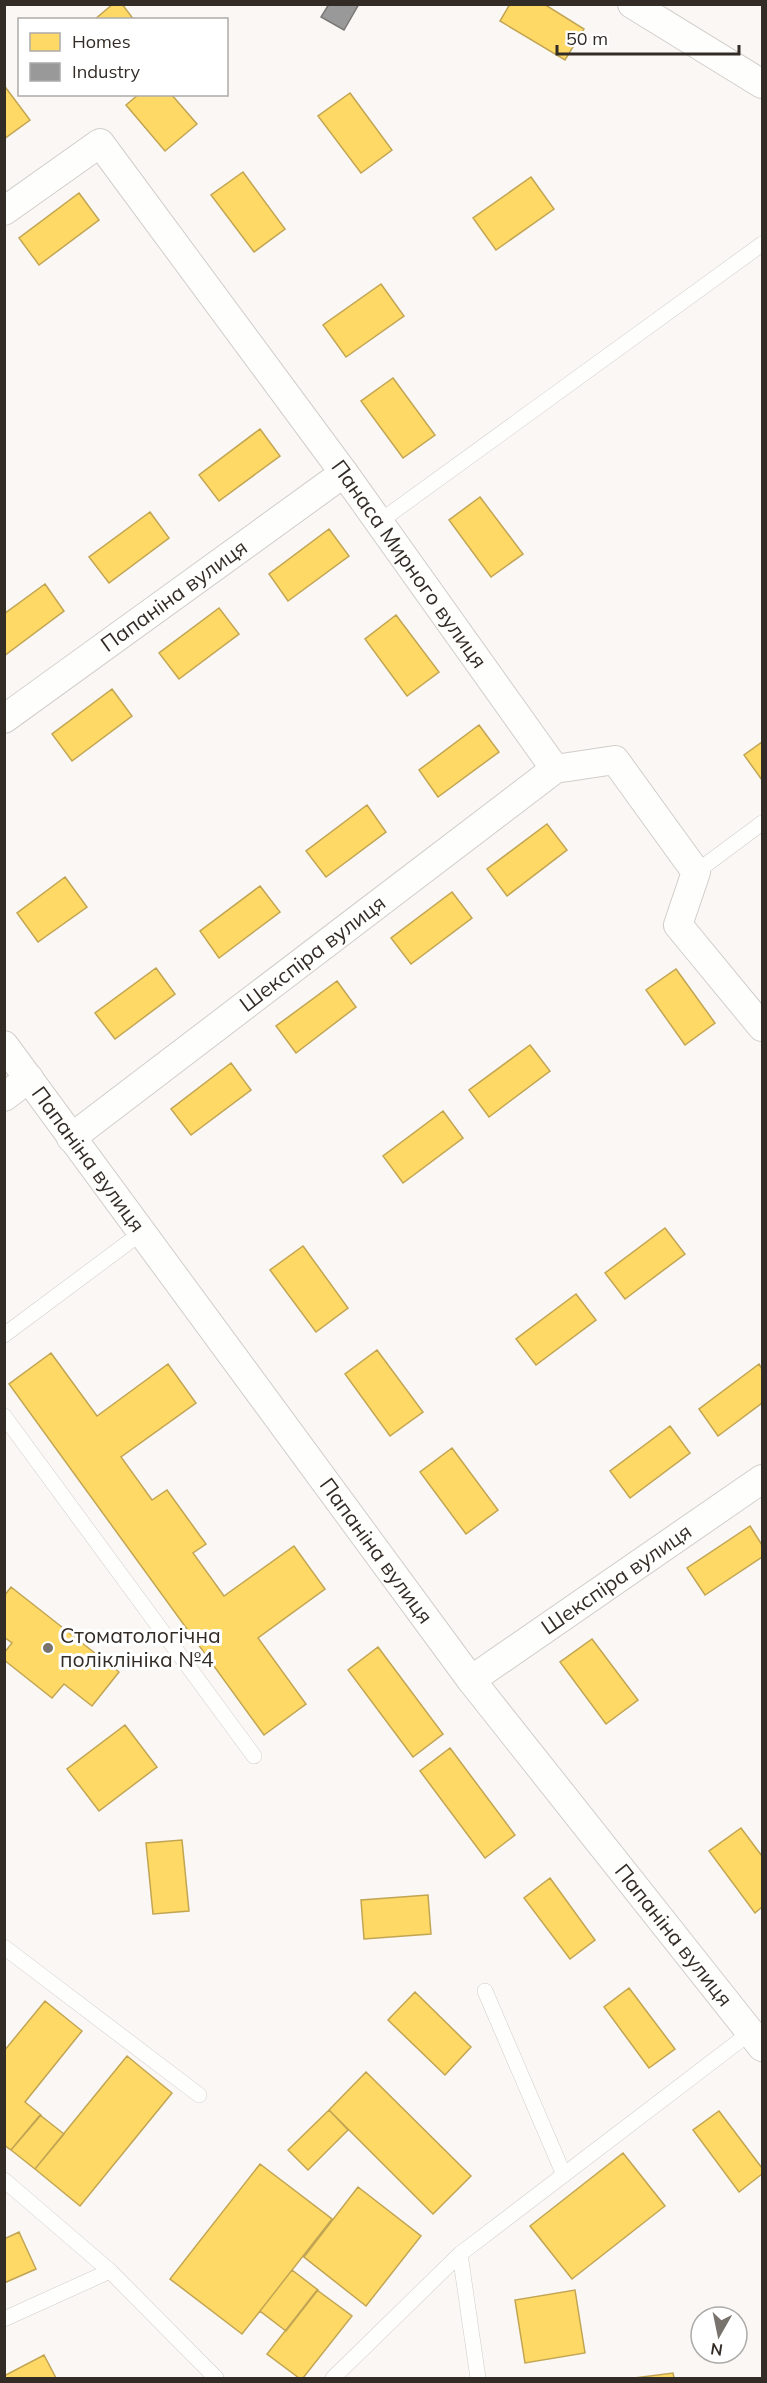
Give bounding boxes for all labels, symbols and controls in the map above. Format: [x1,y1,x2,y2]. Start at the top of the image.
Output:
legend [18,18,228,96]
scale bar [557,18,738,56]
text: 50 m [566,27,608,50]
text: Homes [72,30,131,53]
text: Industry [72,60,141,83]
street label: Панаса Мирного вулиця [327,454,493,673]
street label: Папаніна вулиця [95,533,252,657]
street label: Шекспіра вулиця [234,889,390,1017]
street label: Папаніна вулиця [27,1081,151,1237]
street label: Папаніна вулиця [315,1472,439,1628]
street label: Шекспіра вулиця [536,1518,696,1640]
place label: Стоматологічна поліклініка №4 [60,1622,221,1672]
marker: Стоматологічна поліклініка №4 [41,1641,55,1655]
street label: Папаніна вулиця [610,1858,739,2011]
north arrow [689,2305,749,2365]
text: N [709,2339,724,2361]

